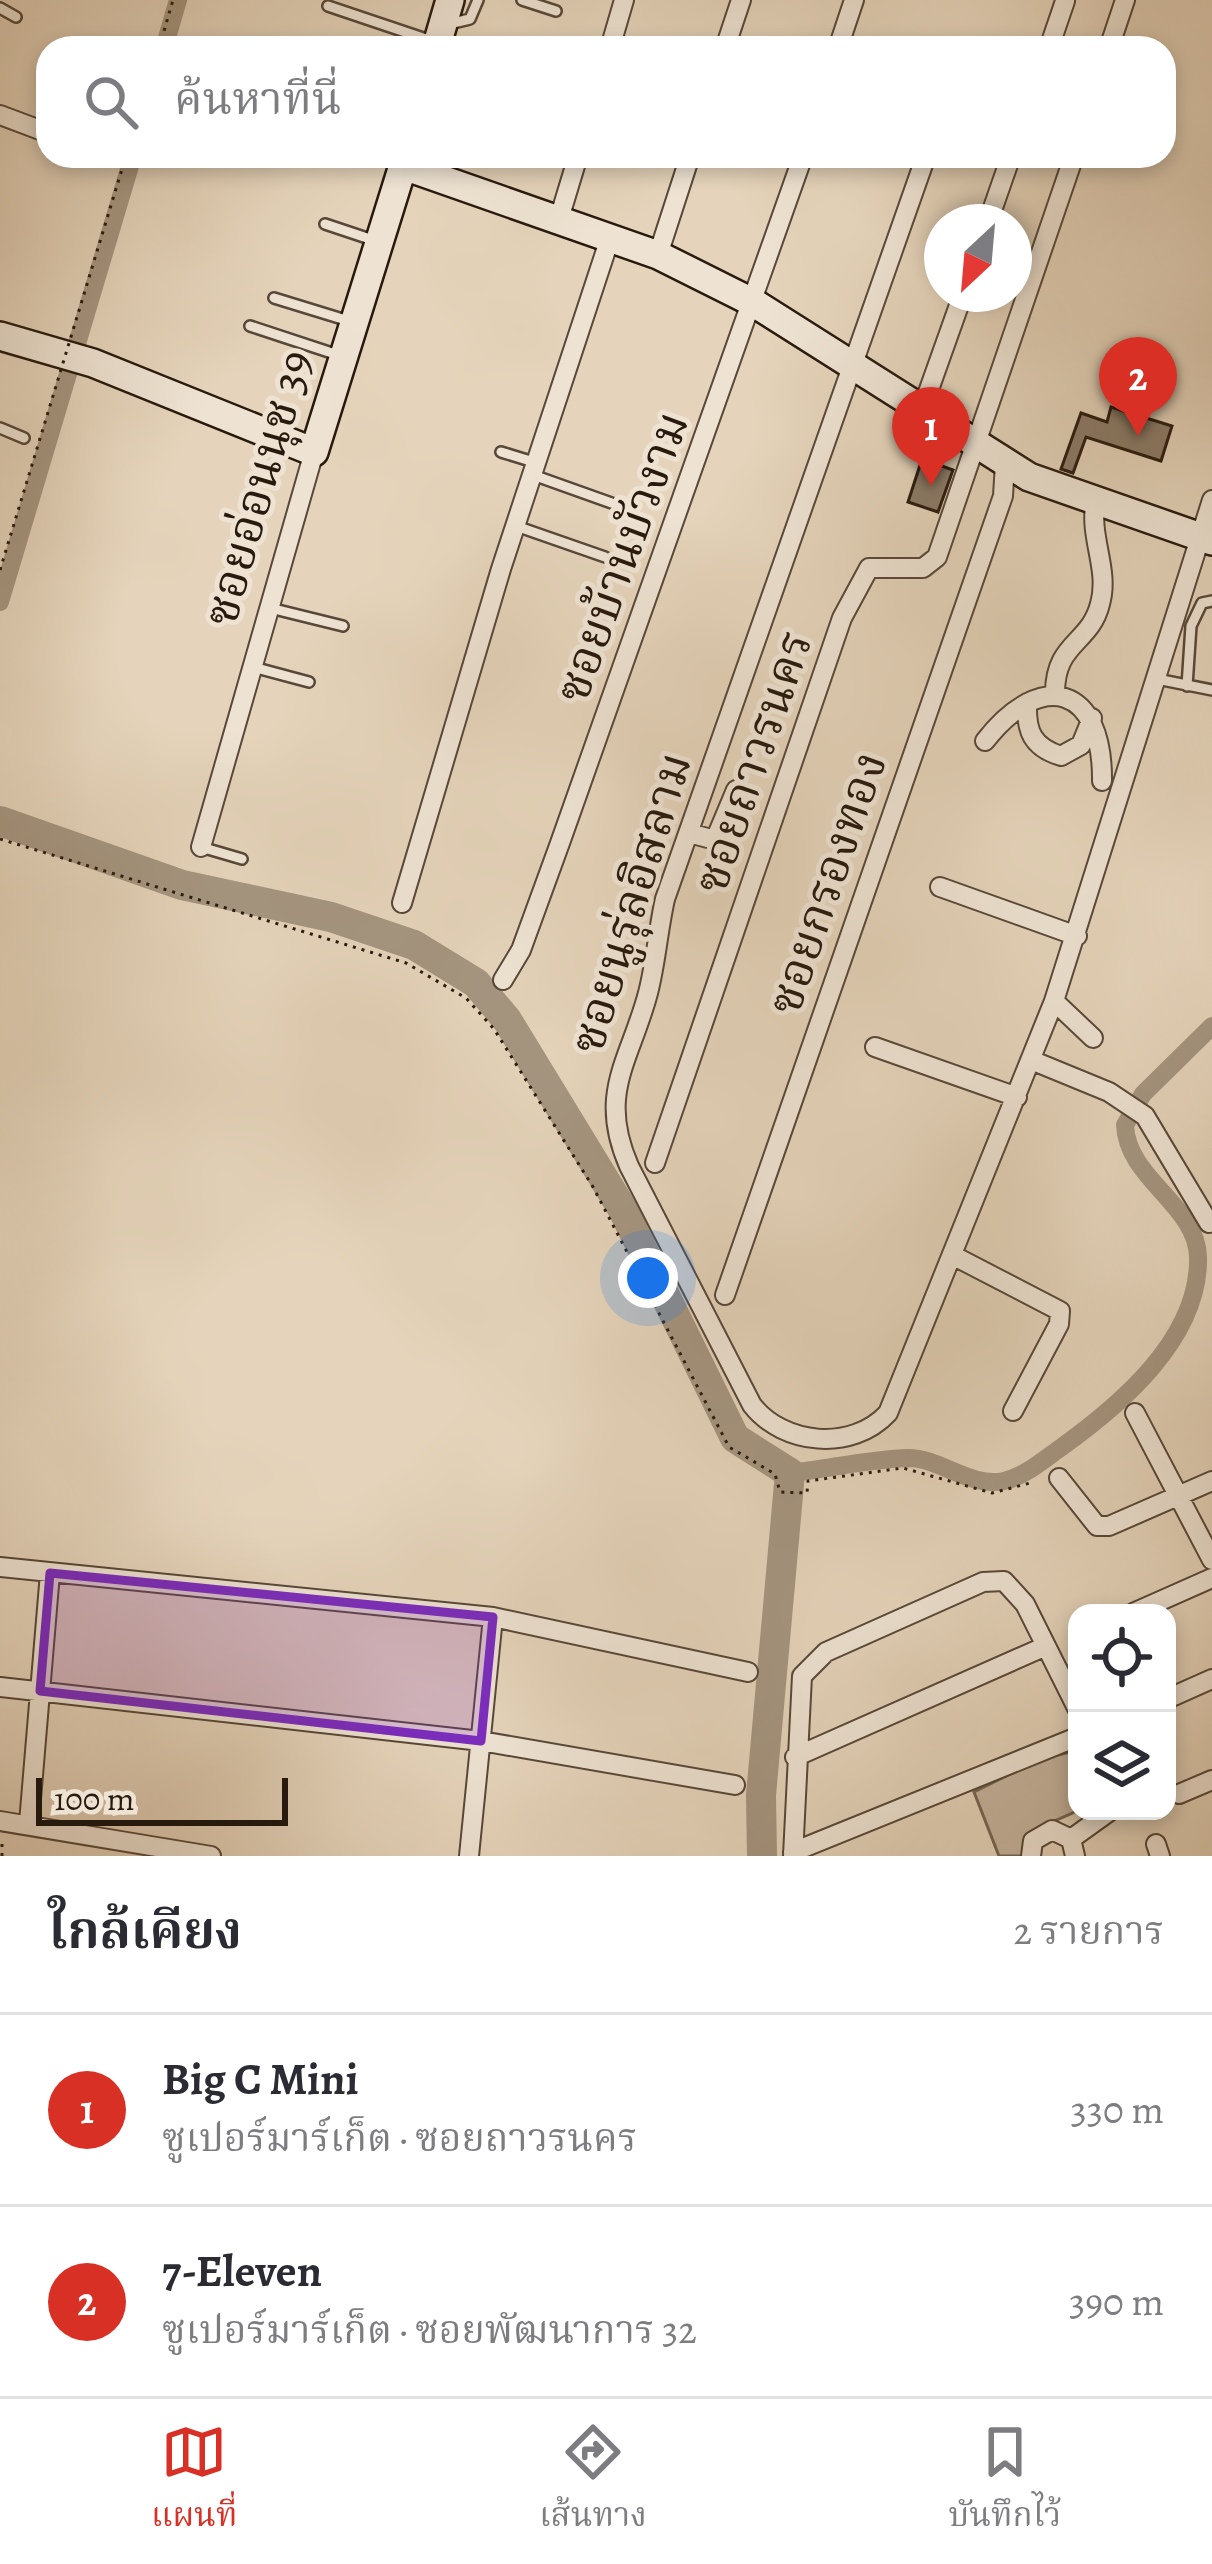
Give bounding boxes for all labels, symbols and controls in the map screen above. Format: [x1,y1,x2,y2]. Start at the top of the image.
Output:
search box [36,36,1176,168]
text: ค้นหาที่นี่ [174,68,342,130]
icon: search [78,69,144,135]
north arrow [924,204,1032,312]
pin: 2 [1099,337,1177,436]
street label: ซอยอ่อนนุช 39 [187,342,329,634]
pin: 1 [892,387,970,486]
street label: ซอยบ้านบัวงาม [539,402,705,712]
street label: ซอยถาวรนคร [677,622,829,902]
street label: ซอยกรองทอง [751,743,903,1023]
street label: ซอยนูรุ่ลอิสลาม [554,745,708,1061]
your location [618,1248,678,1308]
map controls [1068,1604,1176,1820]
button: locate [1068,1604,1176,1712]
button: layers [1068,1712,1176,1820]
scale bar [36,1772,288,1825]
text: 100 m [54,1776,134,1821]
text: ใกล้เคียง [48,1896,242,1966]
text: 2 รายการ [1014,1904,1164,1957]
text: Big C Mini [162,2048,359,2110]
text: 1 [80,2083,94,2136]
text: 330 m [1071,2083,1164,2136]
text: ซูเปอร์มาร์เก็ต · ซอยถาวรนคร [162,2111,637,2164]
text: 7-Eleven [162,2240,322,2302]
text: 2 [78,2275,96,2328]
text: 390 m [1069,2275,1164,2328]
text: ซูเปอร์มาร์เก็ต · ซอยพัฒนาการ 32 [162,2303,697,2356]
tab: แผนที่ [151,2419,237,2544]
tab: เส้นทาง [539,2419,647,2544]
tab: บันทึกไว้ [949,2419,1061,2544]

